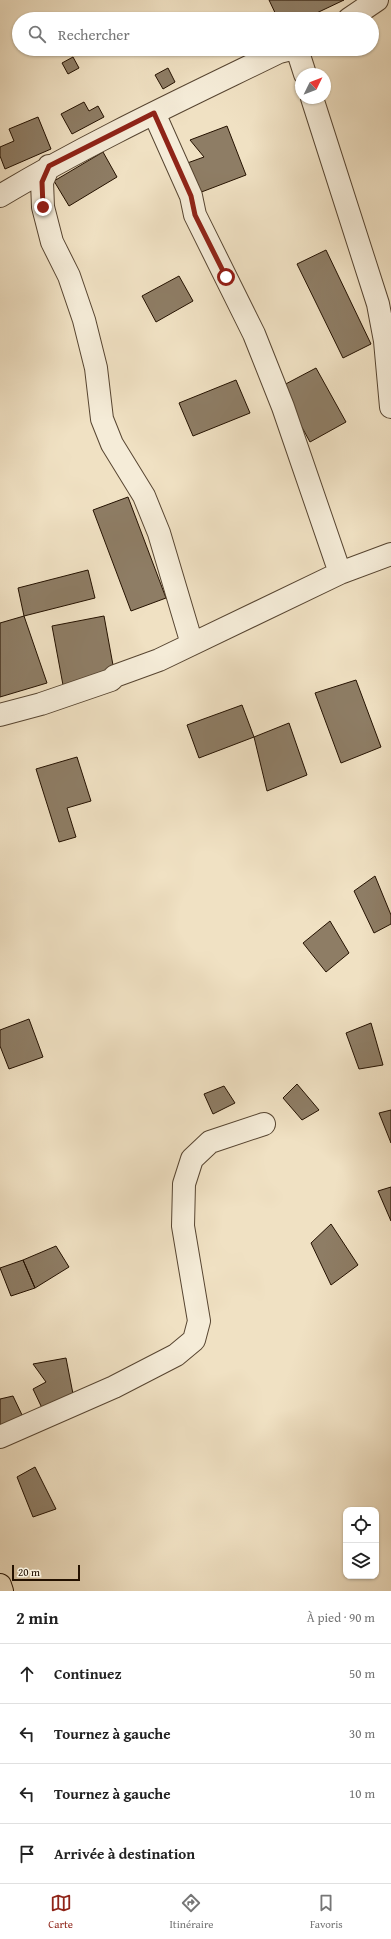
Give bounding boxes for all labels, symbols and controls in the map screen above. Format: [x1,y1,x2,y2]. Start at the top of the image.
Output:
search box [12,12,379,56]
icon: search [26,23,48,45]
text: Rechercher [58,24,130,45]
north arrow [295,68,331,104]
route end [34,198,52,216]
route start [217,268,235,286]
map controls [343,1507,379,1579]
button: locate [343,1507,379,1543]
button: layers [343,1543,379,1579]
scale bar [12,1563,80,1582]
text: 20 m [18,1564,40,1580]
text: 2 min [16,1605,58,1630]
text: À pied · 90 m [307,1608,375,1627]
icon: ahead [16,1663,38,1685]
text: Continuez [54,1663,122,1684]
text: 50 m [349,1664,375,1683]
icon: left [16,1723,38,1745]
text: Tournez à gauche [54,1723,171,1744]
text: 30 m [349,1724,375,1743]
icon: left [16,1783,38,1805]
text: Tournez à gauche [54,1783,171,1804]
text: 10 m [349,1784,375,1803]
icon: arrive [16,1843,38,1865]
text: Arrivée à destination [54,1843,195,1864]
tab: Carte [48,1892,73,1932]
tab: Itinéraire [169,1892,213,1932]
tab: Favoris [310,1892,343,1932]

